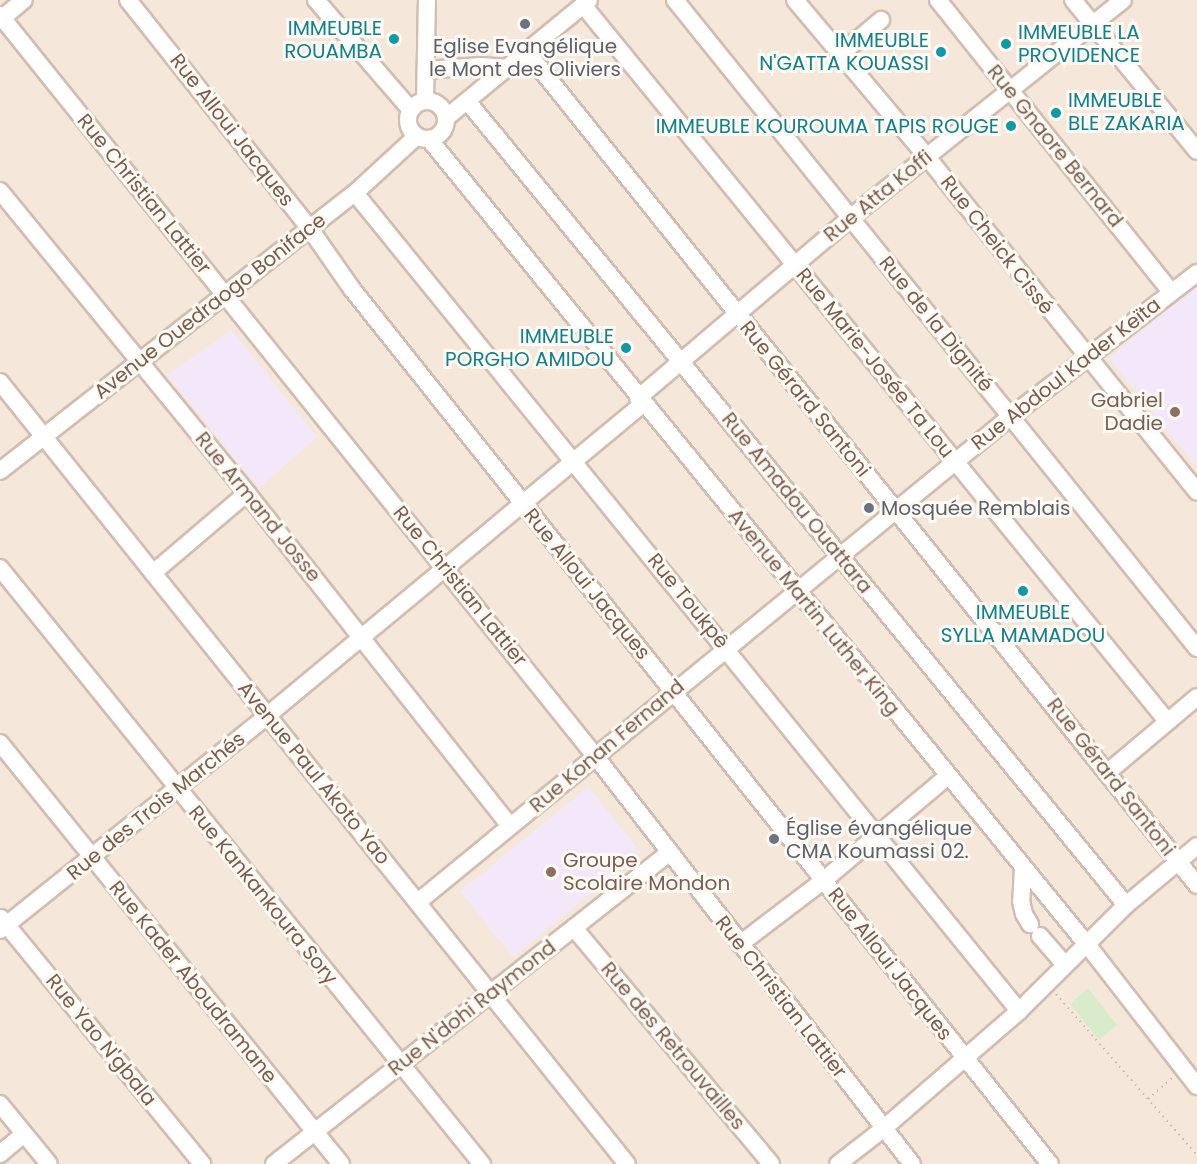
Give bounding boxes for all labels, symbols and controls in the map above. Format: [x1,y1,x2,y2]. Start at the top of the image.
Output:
place label: IMMEUBLE ROUAMBA [284,16,382,63]
marker: Eglise Evangélique le Mont des Oliviers [518,17,532,31]
place label: IMMEUBLE LA PROVIDENCE [1018,20,1140,67]
place label: IMMEUBLE N'GATTA KOUASSI [759,28,929,75]
marker: IMMEUBLE ROUAMBA [387,32,401,46]
place label: Eglise Evangélique le Mont des Oliviers [429,34,621,81]
marker: IMMEUBLE LA PROVIDENCE [999,37,1013,51]
marker: IMMEUBLE N'GATTA KOUASSI [934,45,948,59]
street label: Rue Alloui Jacques [165,49,299,211]
street label: Rue Gnaore Bernard [982,60,1128,232]
place label: IMMEUBLE BLE ZAKARIA [1068,89,1185,136]
marker: IMMEUBLE BLE ZAKARIA [1049,106,1063,120]
street label: Rue Christian Lattier [72,109,216,279]
place label: IMMEUBLE KOUROUMA TAPIS ROUGE [656,114,999,138]
marker: IMMEUBLE KOUROUMA TAPIS ROUGE [1004,119,1018,133]
street label: Rue Atta Koffi [819,145,937,247]
street label: Rue Cheick Cissé [935,171,1059,319]
street label: Avenue Ouedraogo Boniface [89,208,331,404]
street label: Rue de la Dignité [874,251,998,397]
street label: Rue Marie-Josée Ta Lou [791,263,959,463]
street label: Rue Abdoul Kader Keïta [967,293,1165,455]
street label: Rue Gérard Santoni [735,316,875,482]
place label: IMMEUBLE PORGHO AMIDOU [445,324,614,371]
marker: IMMEUBLE PORGHO AMIDOU [619,341,633,355]
place label: Gabriel Dadie [1091,388,1163,435]
marker: Gabriel Dadie [1168,405,1182,419]
street label: Rue Amadou Ouattara [717,408,877,598]
street label: Rue Armand Josse [190,427,326,587]
place label: Mosquée Remblais [881,496,1070,520]
street label: Rue Christian Lattier [388,501,532,671]
marker: Mosquée Remblais [862,501,876,515]
street label: Rue Alloui Jacques [519,504,655,664]
street label: Avenue Martin Luther King [723,504,905,720]
street label: Rue Toukpê [642,549,734,653]
marker: IMMEUBLE SYLLA MAMADOU [1016,584,1030,598]
place label: IMMEUBLE SYLLA MAMADOU [941,600,1105,647]
street label: Rue Konan Fernand [525,674,689,818]
street label: Avenue Paul Akoto Yao [233,677,395,869]
street label: Rue Gérard Santoni [1042,693,1180,861]
street label: Rue des Trois Marchés [62,727,250,885]
street label: Rue Kankankoura Sory [183,801,343,989]
place label: Église évangélique CMA Koumassi 02. [786,816,972,863]
marker: Église évangélique CMA Koumassi 02. [767,832,781,846]
place label: Groupe Scolaire Mondon [563,849,730,896]
marker: Groupe Scolaire Mondon [544,865,558,879]
street label: Rue Kader Aboudramane [104,876,282,1088]
street label: Rue Alloui Jacques [823,883,957,1045]
street label: Rue Christian Lattier [710,911,852,1083]
street label: Rue N'dohi Raymond [383,935,561,1081]
street label: Rue des Retrouvailles [596,957,750,1135]
street label: Rue Yao N'gbala [41,969,161,1111]

